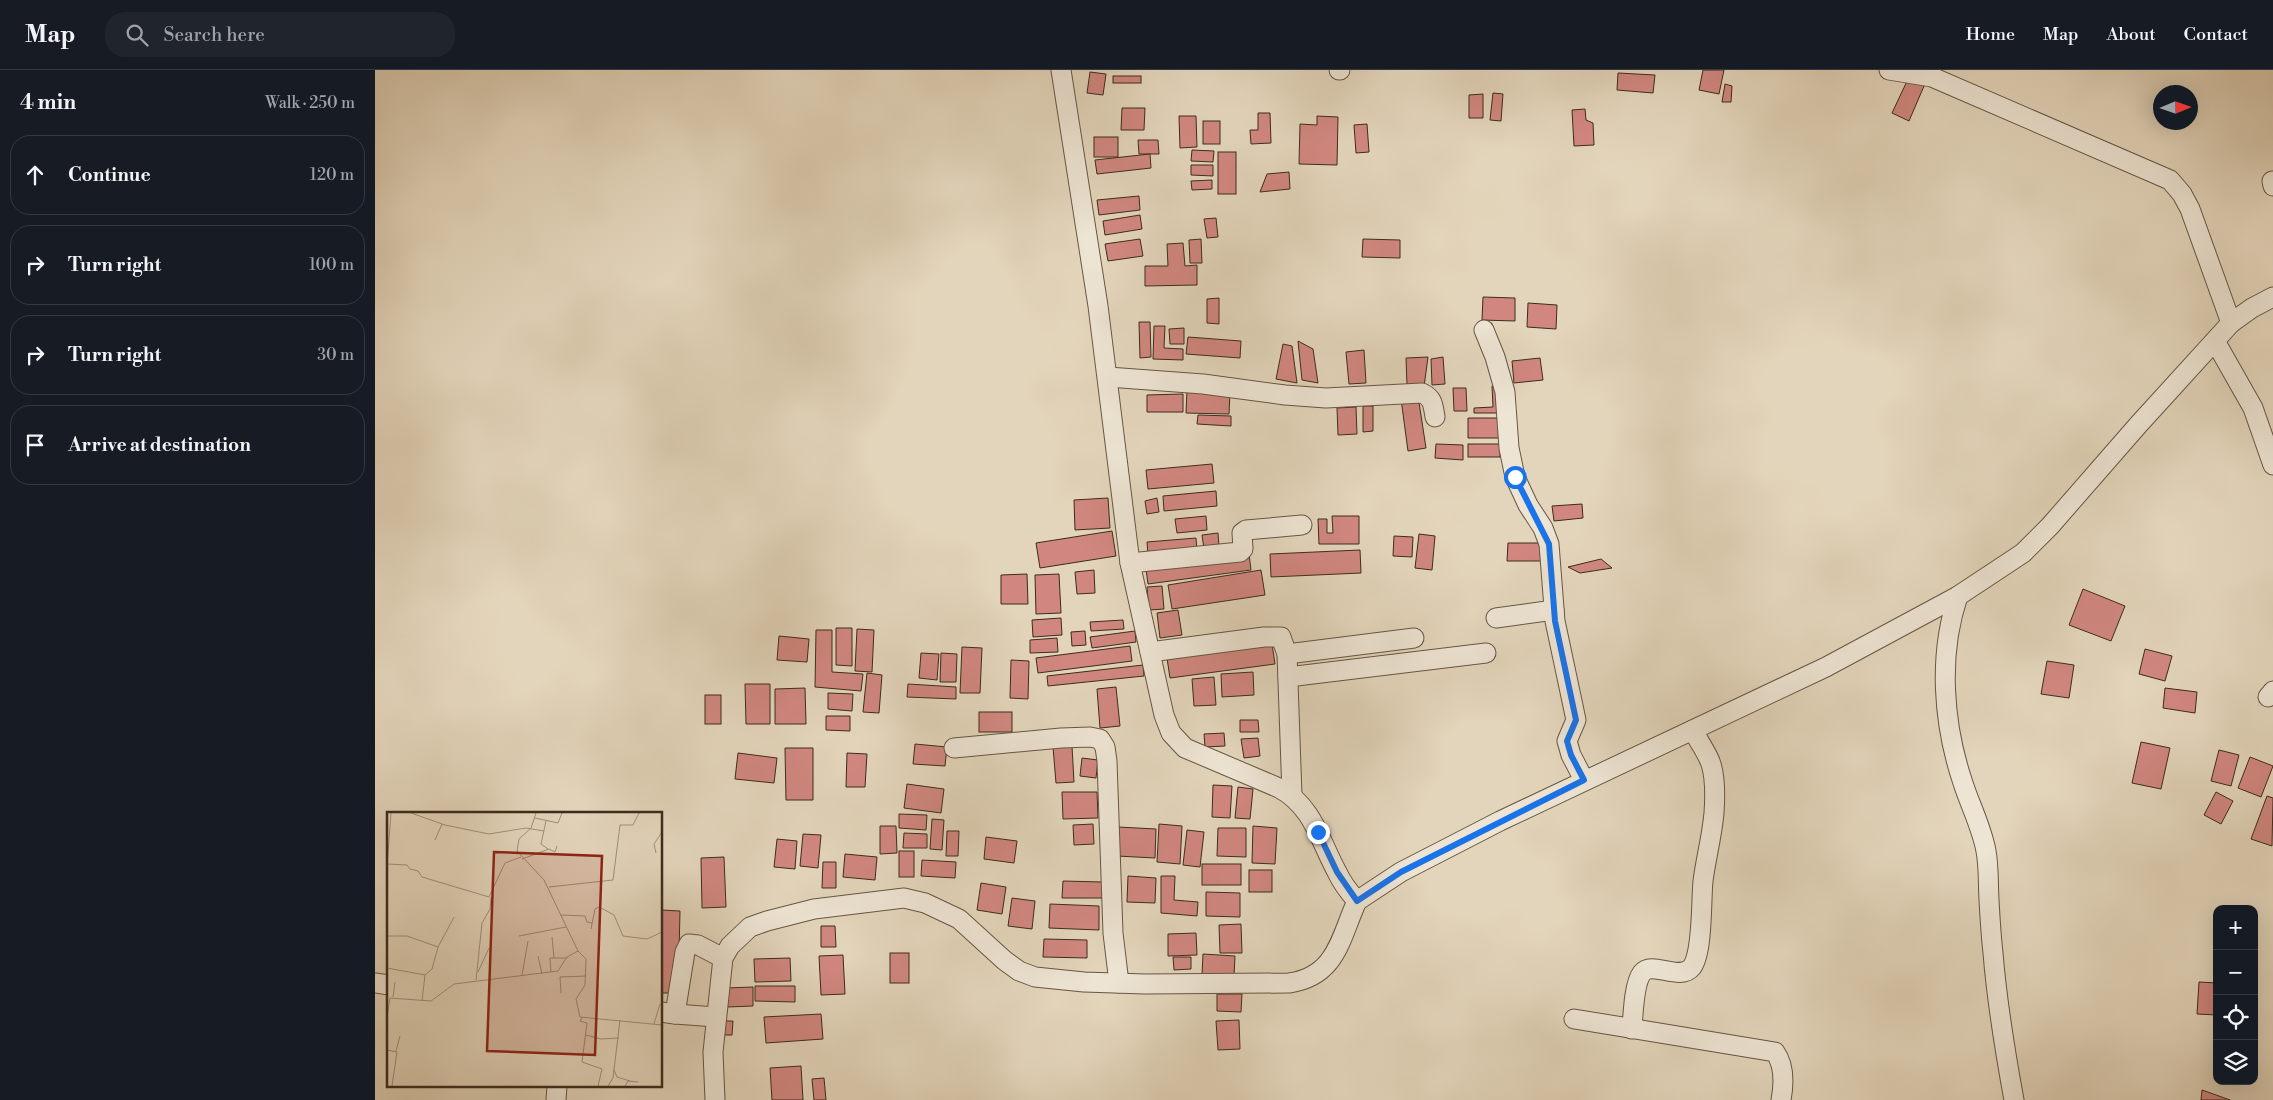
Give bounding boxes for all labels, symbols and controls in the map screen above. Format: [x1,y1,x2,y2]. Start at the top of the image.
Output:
search box [105,12,455,57]
text: Map [25,20,75,50]
icon: search [123,21,151,49]
text: Search here [163,23,265,47]
text: Home [1966,23,2015,46]
text: Map [2043,23,2079,46]
text: About [2107,23,2156,46]
text: Contact [2184,23,2248,46]
north arrow [2153,85,2198,130]
text: 4 min [20,90,76,116]
text: Walk · 250 m [265,93,355,113]
icon: ahead [21,161,49,189]
text: Continue [68,163,151,187]
text: 120 m [310,165,354,185]
icon: right [21,251,49,279]
text: Turn right [68,253,161,277]
text: 100 m [309,255,354,275]
icon: right [21,341,49,369]
text: Turn right [68,343,161,367]
text: 30 m [317,345,354,365]
icon: arrive [21,431,49,459]
text: Arrive at destination [68,433,251,457]
route start [1504,466,1527,489]
inset map [387,812,663,1088]
route end [1307,821,1330,844]
map controls [2213,905,2258,1085]
button: + [2213,905,2258,950]
button: − [2213,950,2258,995]
button: locate [2213,995,2258,1040]
button: layers [2213,1040,2258,1085]

